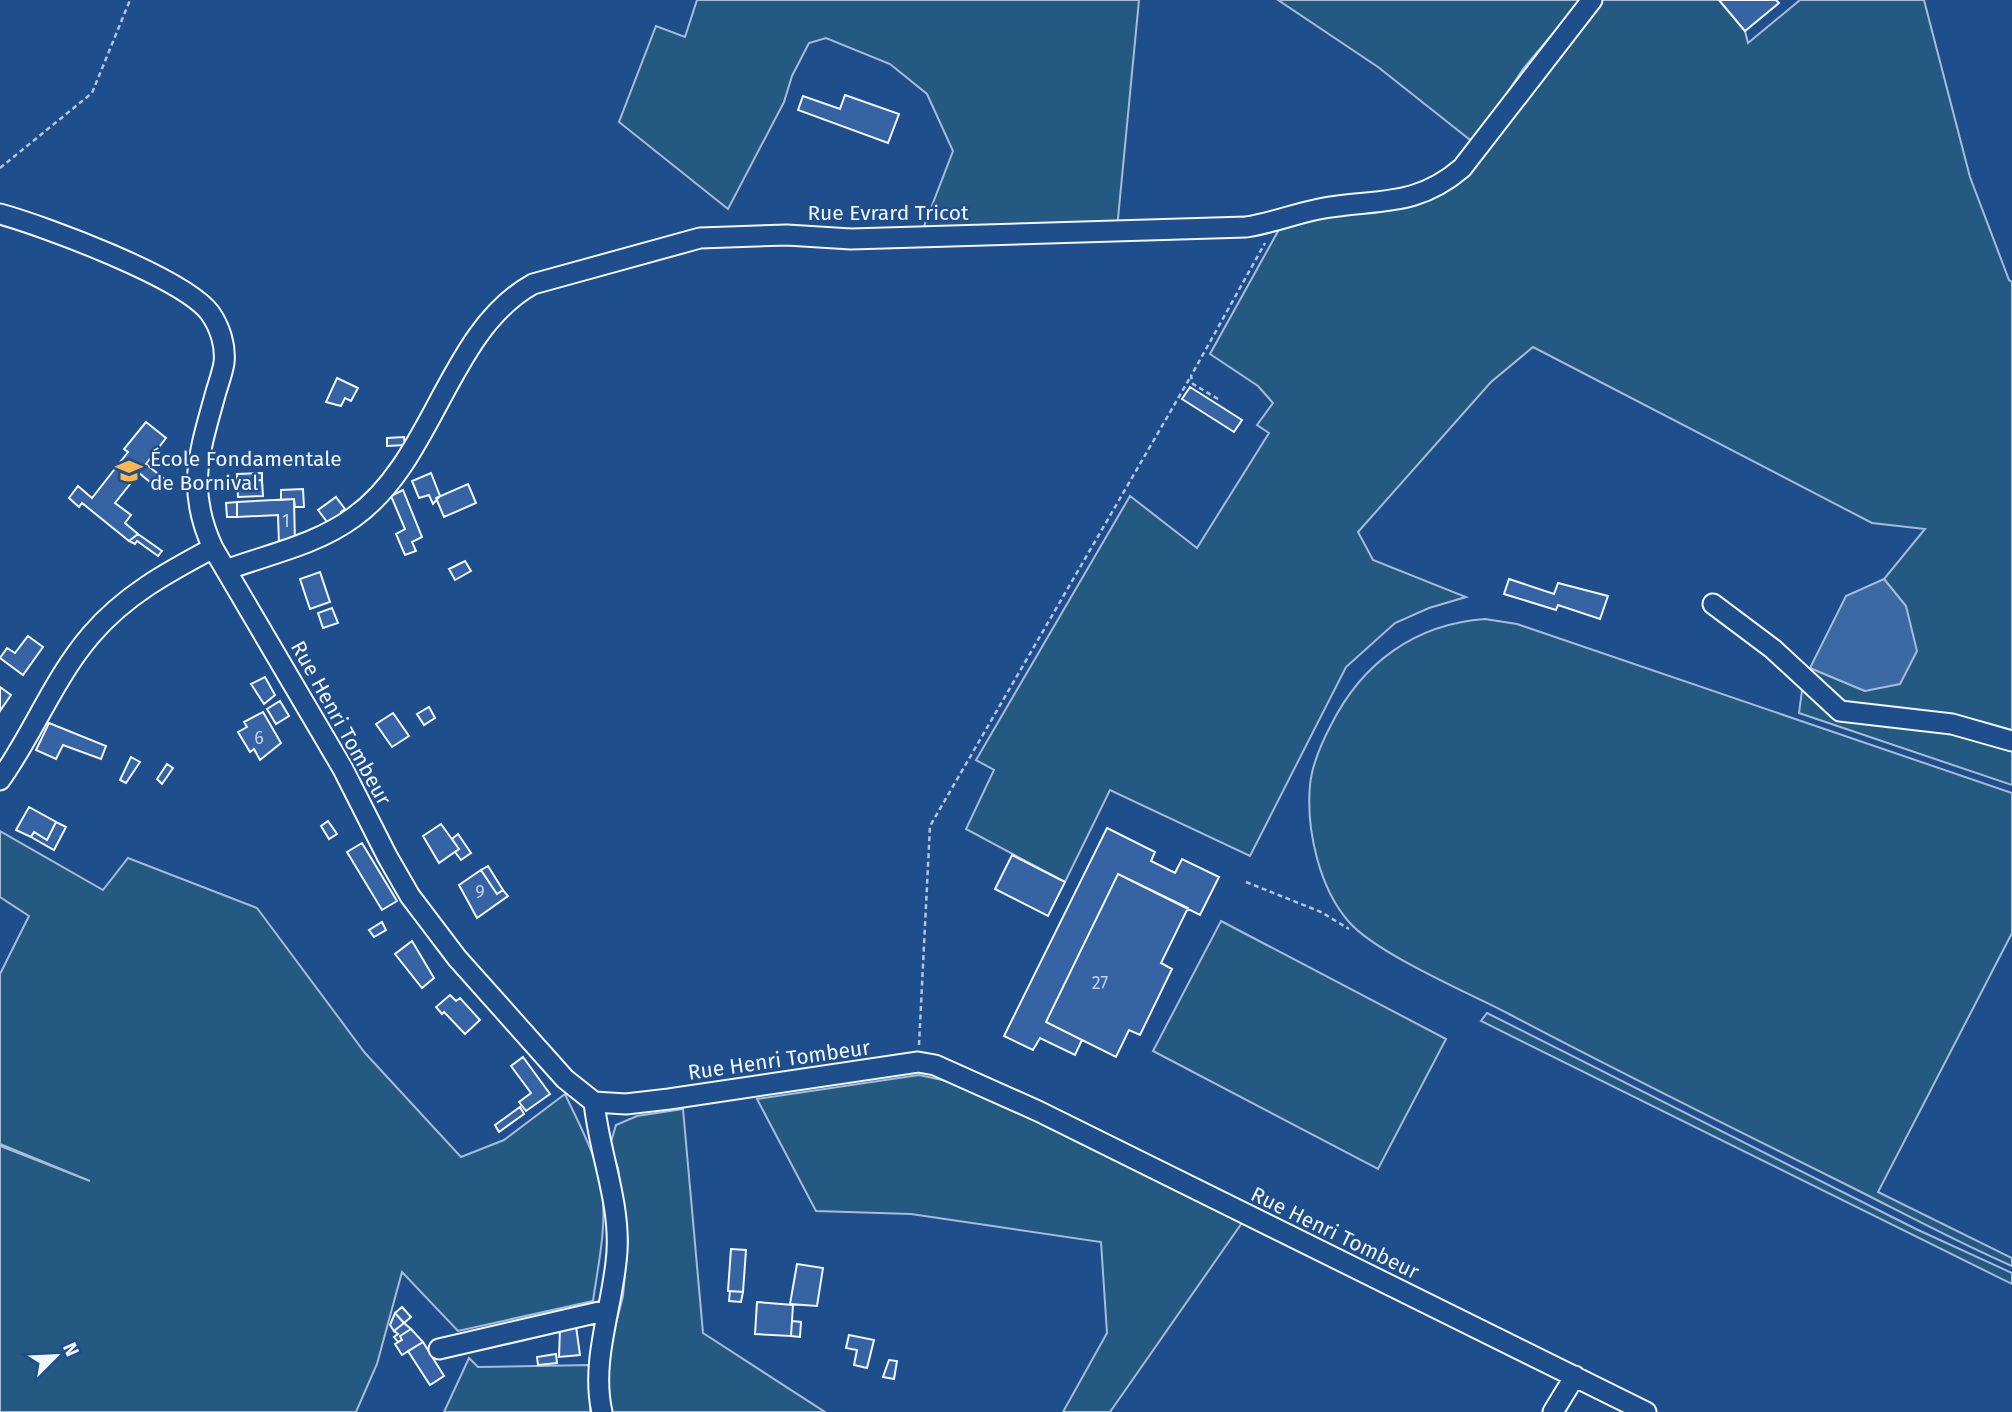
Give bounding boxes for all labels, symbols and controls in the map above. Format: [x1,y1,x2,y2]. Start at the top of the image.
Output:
street label: Rue Evrard Tricot [807,200,969,226]
place label: École Fondamentale de Bornival [150,446,342,496]
school or university icon: École Fondamentale de Bornival [114,456,144,486]
house number: 1 [282,510,290,532]
street label: Rue Henri Tombeur [285,636,397,810]
house number: 6 [254,727,264,749]
house number: 9 [475,881,485,903]
house number: 27 [1092,972,1108,994]
street label: Rue Henri Tombeur [686,1034,872,1086]
street label: Rue Henri Tombeur [1247,1181,1423,1285]
north arrow [21,1321,91,1391]
text: N [58,1339,84,1360]

